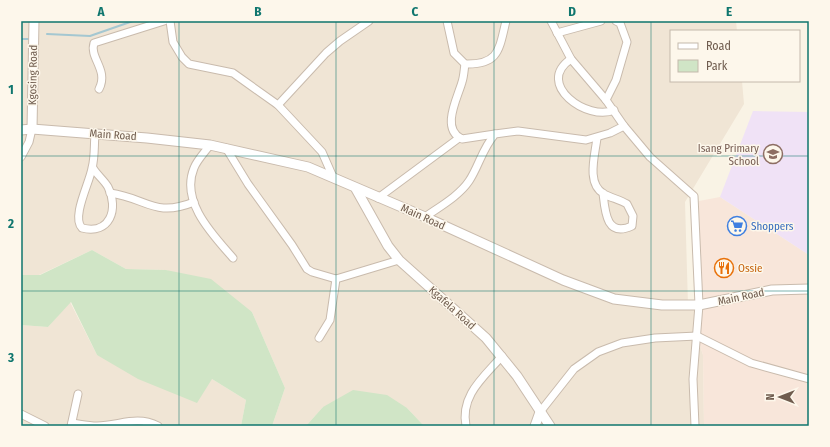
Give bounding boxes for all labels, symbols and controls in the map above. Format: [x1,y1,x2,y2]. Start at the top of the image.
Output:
text: A [96,4,105,19]
text: B [254,4,262,19]
text: C [412,4,419,19]
text: D [568,4,576,19]
text: E [726,4,732,19]
legend [670,30,800,82]
text: Road [706,39,731,53]
street label: Kgosing Road [26,45,40,105]
text: Park [706,59,728,73]
text: 1 [8,82,14,97]
street label: Main Road [89,127,137,143]
place label: Isang Primary School [698,142,759,168]
school or university icon: Isang Primary School [762,143,784,165]
street label: Main Road [399,201,447,233]
supermarket icon: Shoppers [726,215,748,237]
text: 2 [7,216,14,231]
place label: Shoppers [751,220,794,233]
restaurant icon: Ossie [713,257,735,279]
place label: Ossie [738,262,762,275]
street label: Kgafela Road [426,284,478,332]
street label: Main Road [717,286,765,308]
text: 3 [7,350,14,365]
north arrow [760,377,800,417]
text: N [764,394,777,400]

